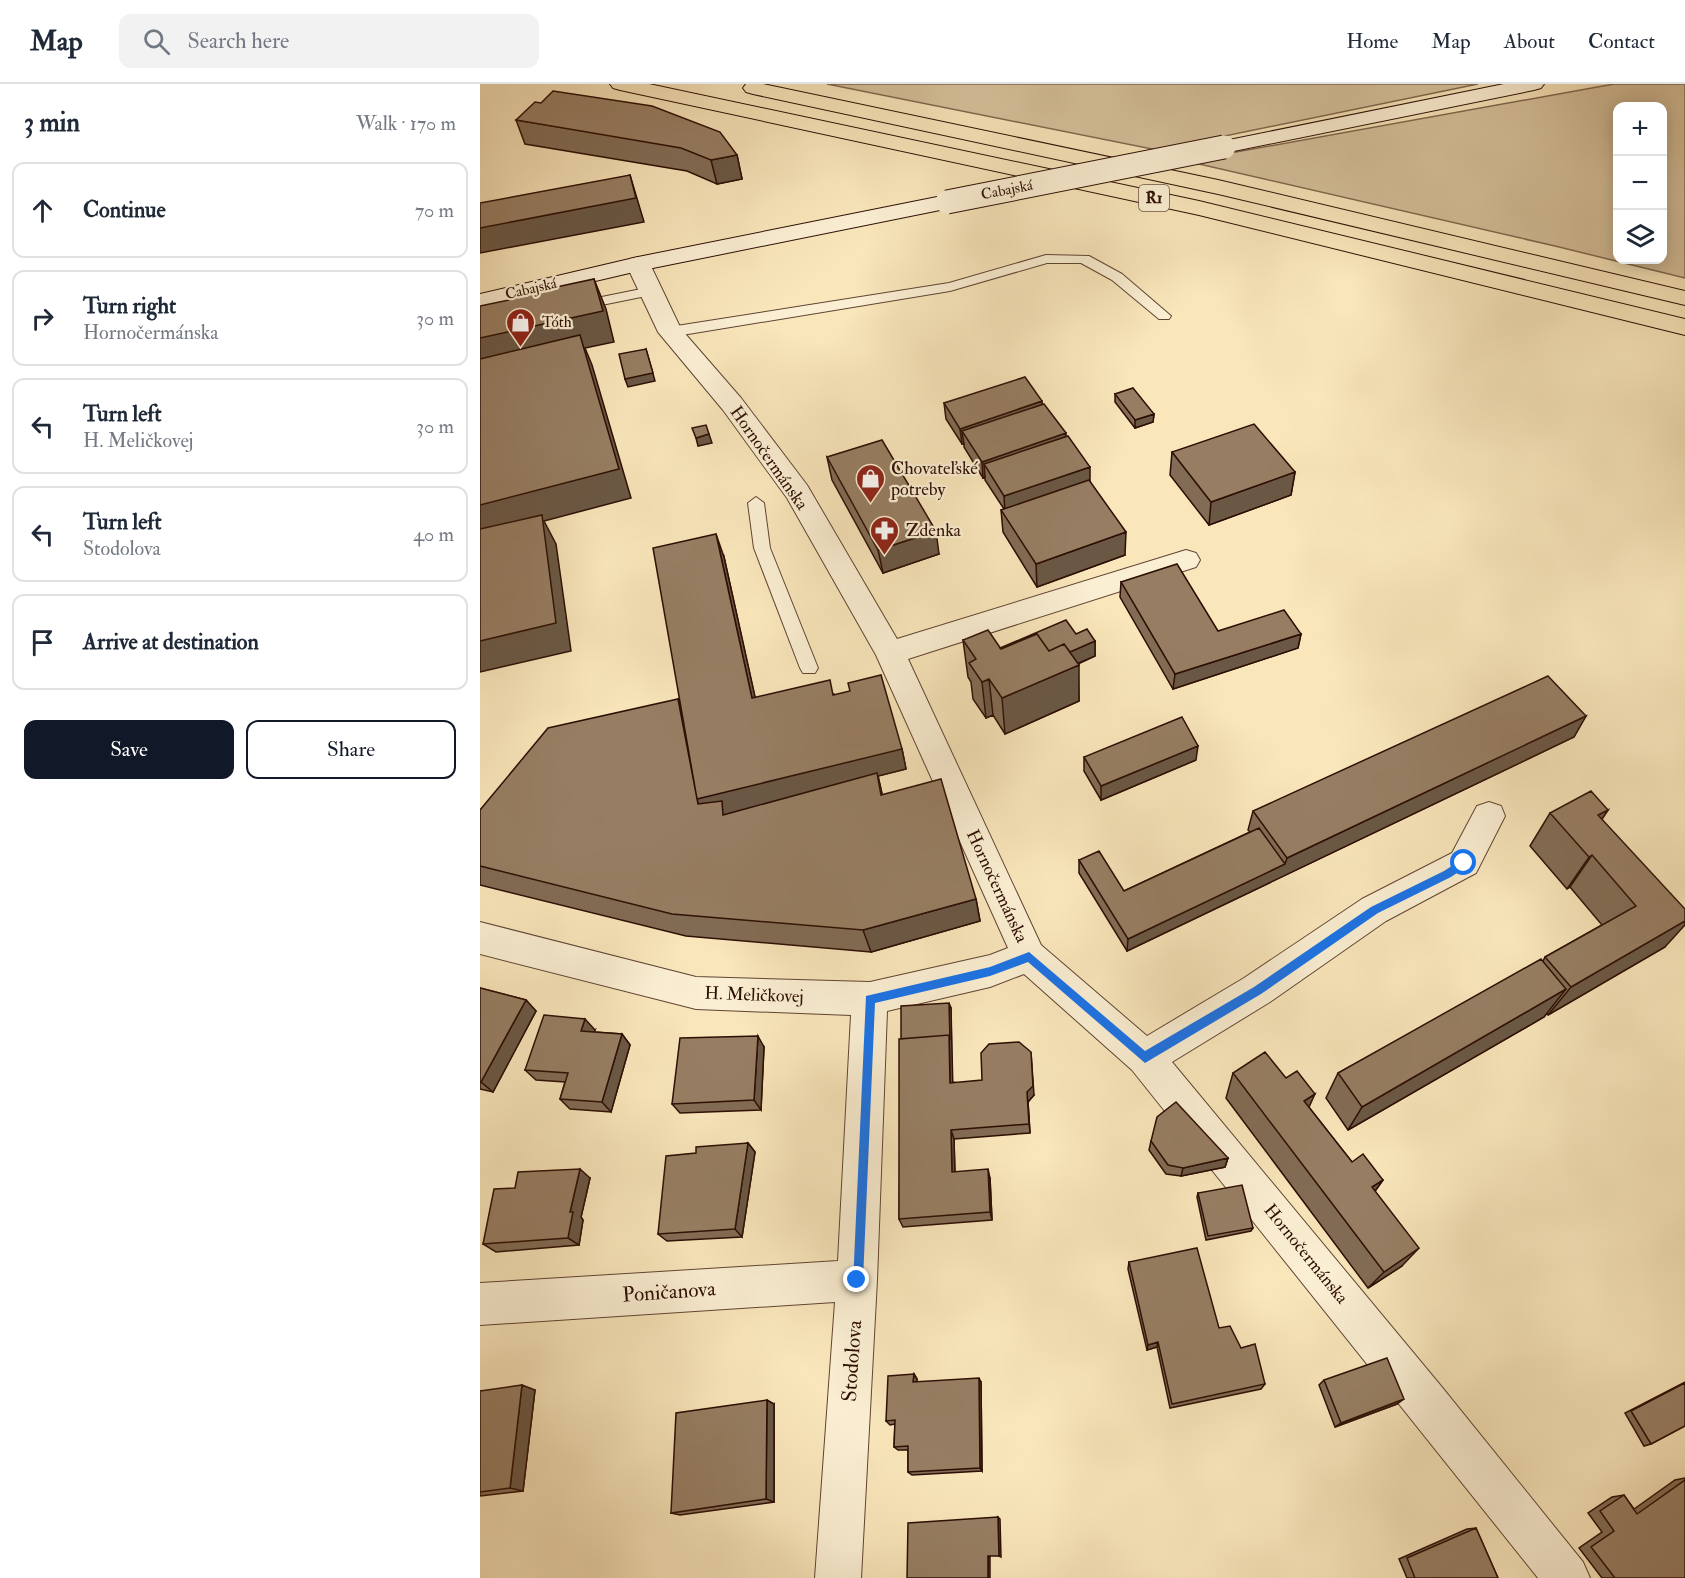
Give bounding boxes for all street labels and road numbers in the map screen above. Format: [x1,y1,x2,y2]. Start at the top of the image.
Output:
street label: Cabajská [979,176,1035,204]
road number: R1 [1139,185,1169,211]
street label: Cabajská [503,274,559,304]
street label: Hornočermánska [725,401,814,515]
street label: Hornočermánska [961,826,1033,947]
street label: H. Meličkovej [704,982,804,1008]
street label: Hornočermánska [1259,1199,1354,1309]
street label: Poničanova [621,1275,717,1309]
street label: Stodolova [836,1319,868,1403]

